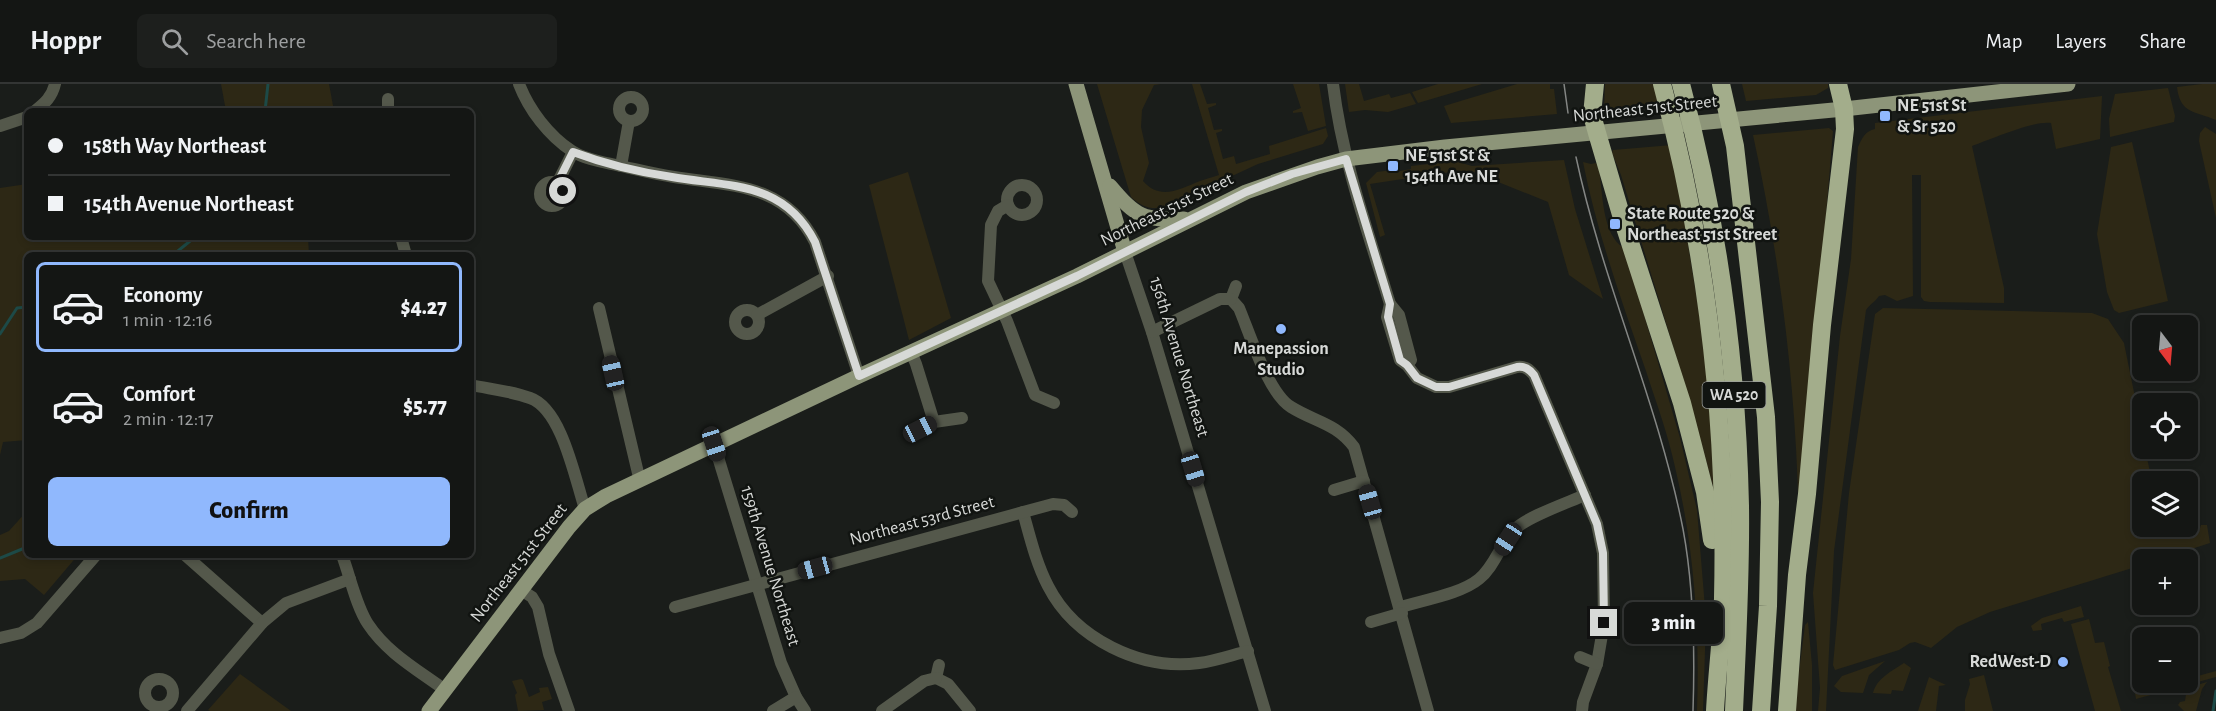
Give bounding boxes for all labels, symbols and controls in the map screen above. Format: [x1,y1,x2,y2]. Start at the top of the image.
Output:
search box [137,14,557,68]
icon: search [158,25,191,58]
text: Hoppr [30,27,101,55]
text: Search here [206,30,306,52]
text: Map [1986,31,2022,52]
text: Layers [2055,31,2106,52]
text: Share [2139,31,2186,52]
street label: Northeast 51st Street [1572,92,1718,126]
place label: NE 51st St & Sr 520 [1897,97,1966,136]
marker: NE 51st St & Sr 520 [1878,109,1892,123]
text: 158th Way Northeast [84,135,266,157]
place label: NE 51st St & 154th Ave NE [1405,147,1498,186]
marker: NE 51st St & 154th Ave NE [1386,159,1400,173]
street label: Northeast 51st Street [1098,170,1236,250]
route start [549,177,576,204]
text: 154th Avenue Northeast [84,193,294,215]
place label: State Route 520 & Northeast 51st Street [1627,205,1777,244]
marker: State Route 520 & Northeast 51st Street [1608,217,1622,231]
street label: 156th Avenue Northeast [1146,275,1212,439]
icon: car [51,280,105,334]
text: Economy [123,284,203,306]
text: $4.27 [400,296,447,318]
text: 1 min · 12:16 [123,310,212,330]
north arrow [2132,315,2198,381]
map controls [2132,315,2198,693]
marker: Manepassion Studio [1274,322,1288,336]
place label: Manepassion Studio [1233,340,1329,379]
car [600,353,626,393]
icon: car [51,379,105,433]
road number: WA 520 [1702,382,1766,408]
text: Comfort [123,383,195,405]
button: locate [2132,393,2198,459]
text: $5.77 [403,395,447,417]
text: 2 min · 12:17 [123,409,214,429]
car [900,413,940,445]
car [700,424,728,464]
car [1179,449,1207,489]
button: layers [2132,471,2198,537]
button: Confirm [48,477,450,546]
car [1356,482,1384,522]
street label: 159th Avenue Northeast [737,484,803,648]
street label: Northeast 53rd Street [848,493,996,549]
street label: Northeast 51st Street [467,500,571,626]
car [1491,519,1525,559]
button: + [2132,549,2198,615]
car [795,555,835,581]
callout: 3 min [1625,602,1724,644]
route end [1590,609,1617,636]
text: 3 min [1651,613,1696,633]
button: − [2132,627,2198,693]
place label: RedWest-D [1970,653,2051,671]
marker: RedWest-D [2056,655,2070,669]

